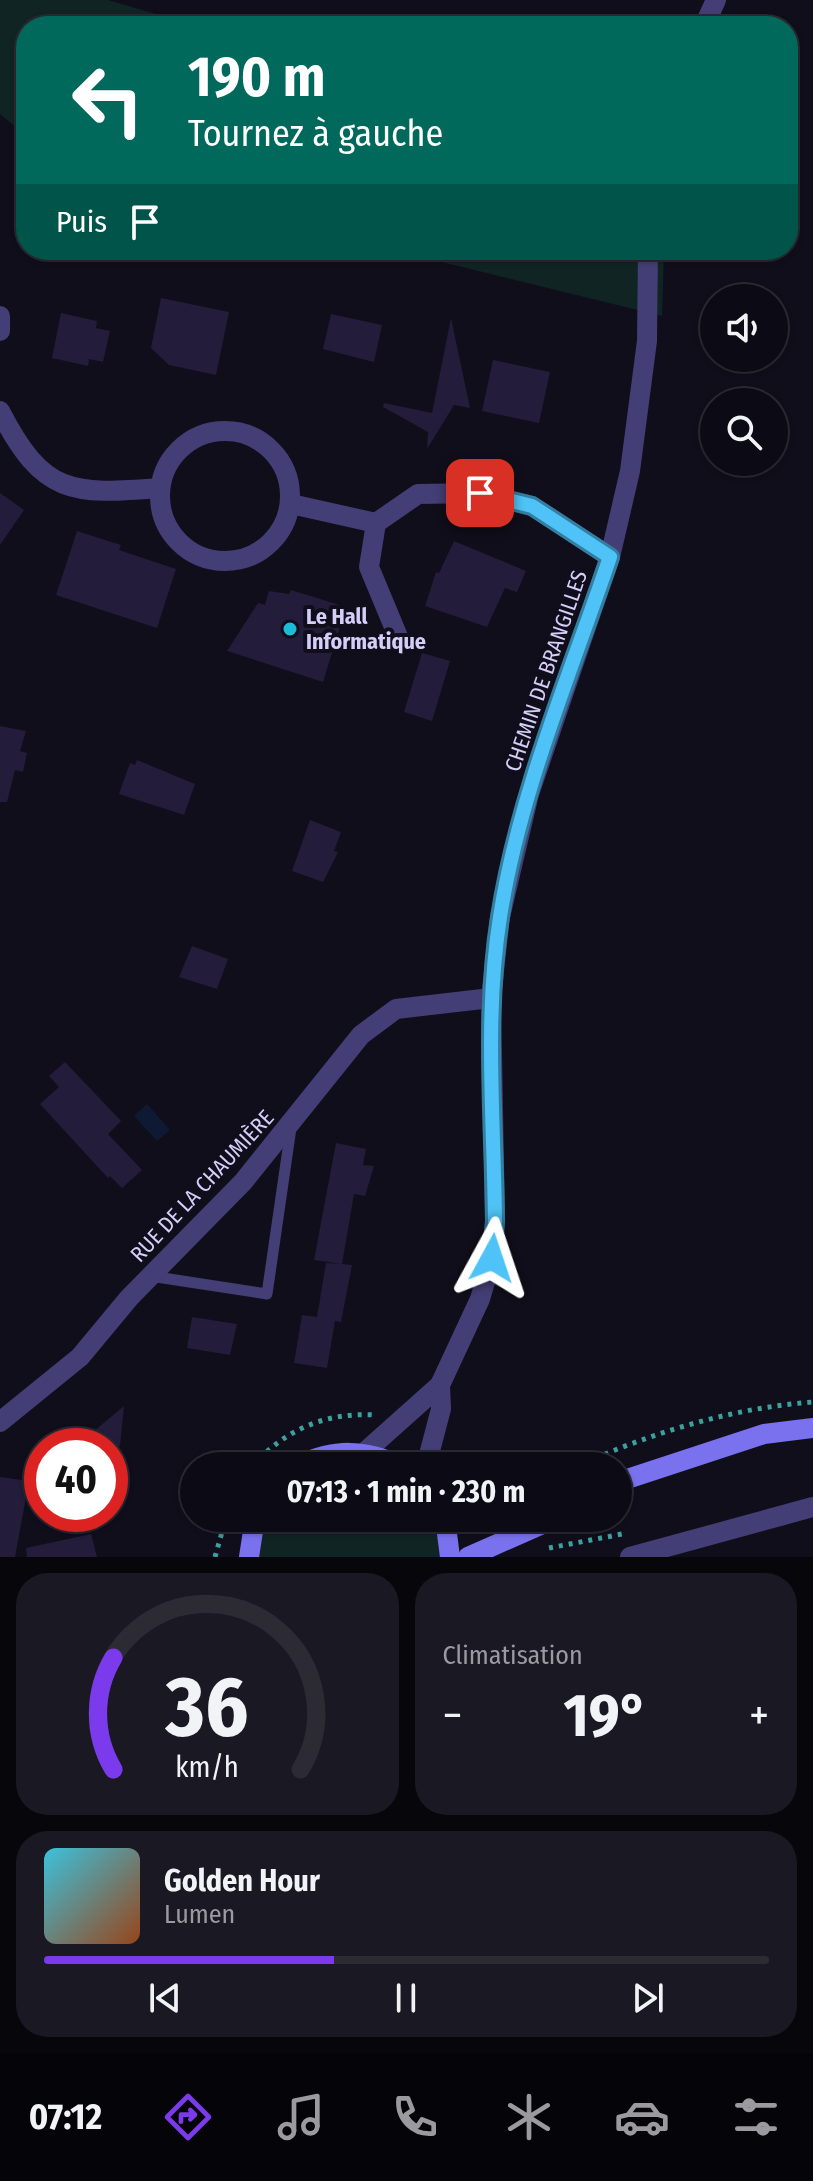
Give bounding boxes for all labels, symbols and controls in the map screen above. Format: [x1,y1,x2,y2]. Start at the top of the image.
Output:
text: 190 m [188,44,326,111]
icon: left [56,48,160,152]
text: Tournez à gauche [188,112,443,156]
icon: arrive [123,200,167,244]
text: Puis [56,204,107,240]
map controls [700,284,788,476]
button: sound [700,284,788,372]
button: search [700,388,788,476]
pin [446,459,514,527]
icon: arrive [458,471,502,515]
street label: CHEMIN DE BRANGILLES [499,567,593,775]
place label: Le Hall Informatique [306,603,426,655]
marker: Le Hall Informatique [281,620,299,638]
street label: RUE DE LA CHAUMIÈRE [125,1104,279,1268]
position arrow [450,1216,534,1300]
speed limit sign: 40 [24,1428,128,1532]
text: 07:13 · 1 min · 230 m [287,1474,525,1510]
text: Climatisation [443,1640,583,1671]
text: 36 [165,1658,249,1758]
text: 19° [563,1680,648,1752]
text: − [443,1689,462,1742]
text: + [749,1689,769,1742]
text: km/h [175,1750,239,1785]
text: Golden Hour [164,1863,320,1899]
text: Lumen [164,1899,235,1930]
icon: previous [143,1976,187,2020]
icon: pause [384,1976,428,2020]
icon: next [626,1976,670,2020]
icon: directions [160,2089,216,2145]
icon: music [273,2089,329,2145]
icon: phone [387,2089,443,2145]
icon: climate [501,2089,557,2145]
icon: car [614,2089,670,2145]
icon: filters [728,2089,784,2145]
text: 07:12 [29,2095,102,2139]

